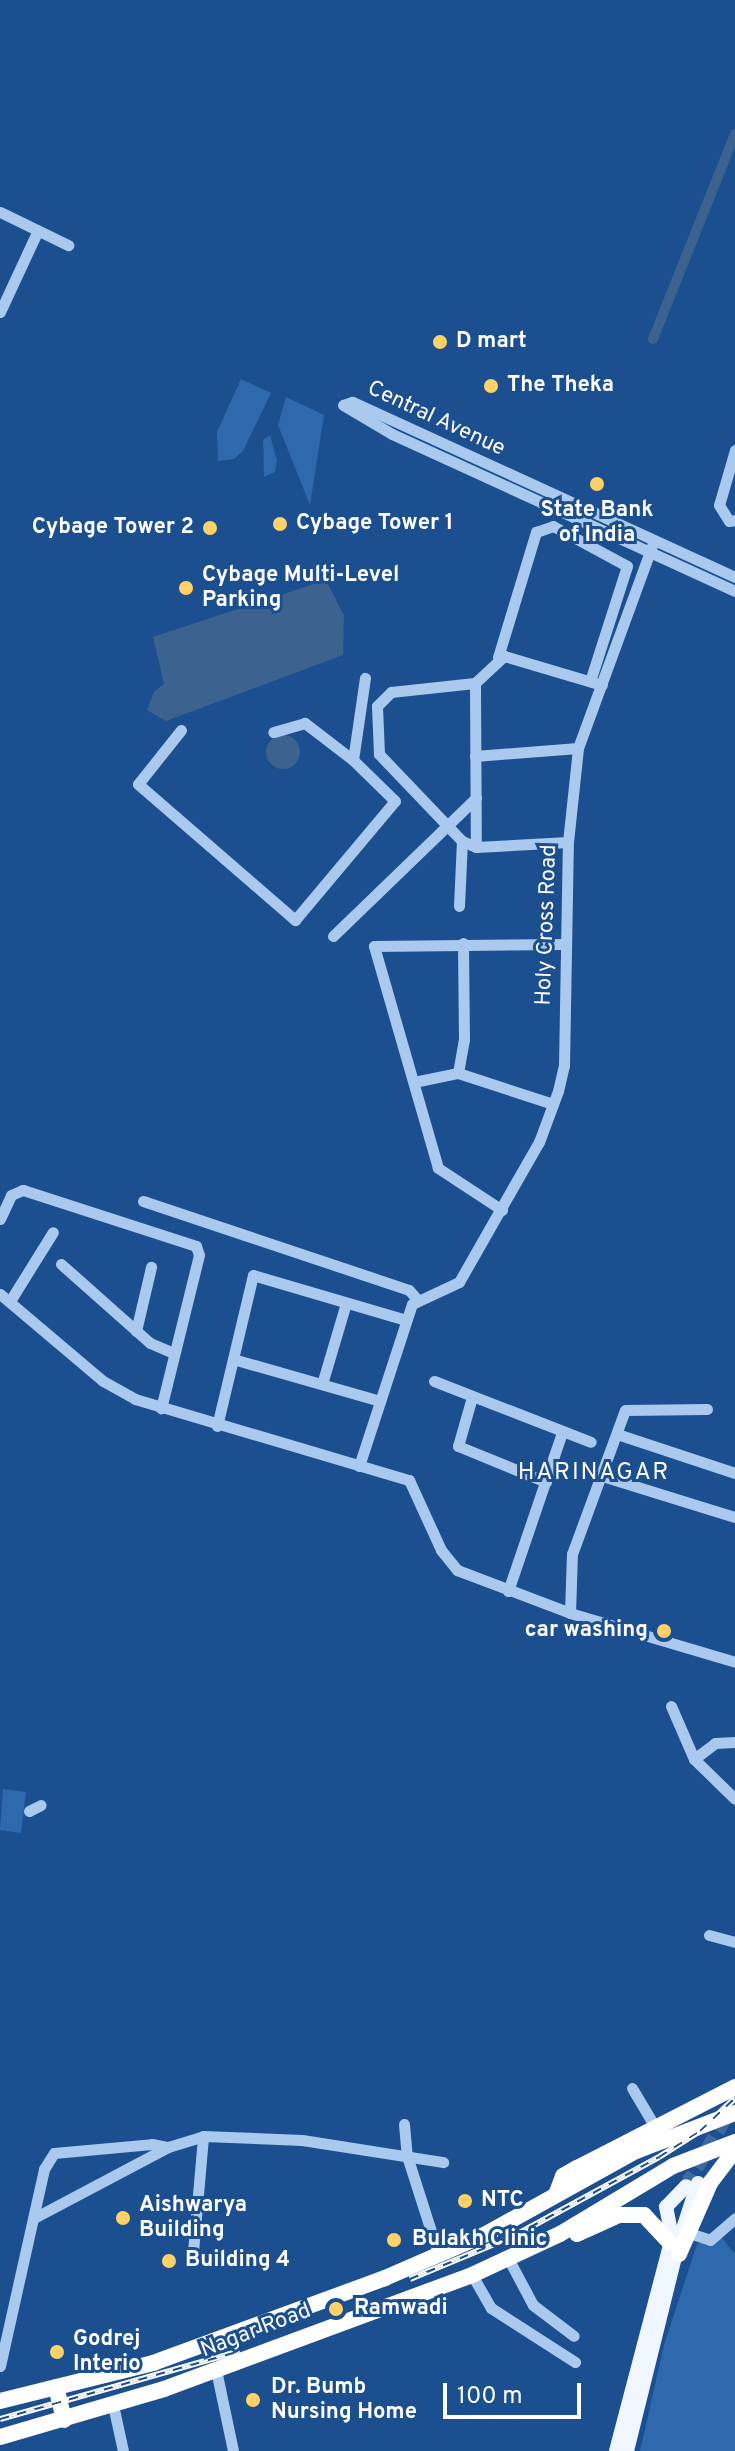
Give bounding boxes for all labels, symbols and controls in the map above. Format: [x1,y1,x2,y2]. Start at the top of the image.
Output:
place label: D mart [456,329,527,355]
marker: D mart [431,333,449,351]
place label: The Theka [507,373,614,399]
street label: Central Avenue [362,375,510,463]
marker: The Theka [482,377,500,395]
marker: State Bank of India [588,475,606,493]
place label: State Bank of India [540,497,654,548]
place label: Cybage Tower 1 [296,511,453,537]
place label: Cybage Tower 2 [32,515,194,541]
marker: Cybage Tower 1 [271,515,289,533]
marker: Cybage Tower 2 [201,519,219,537]
place label: Cybage Multi-Level Parking [202,562,399,614]
marker: Cybage Multi-Level Parking [177,579,195,597]
street label: Holy Cross Road [531,844,563,1006]
district label: HARINAGAR [518,1460,670,1488]
place label: car washing [525,1618,648,1644]
marker: car washing [655,1622,673,1640]
place label: NTC [481,2188,523,2214]
place label: Aishwarya Building [139,2192,247,2244]
marker: NTC [456,2192,474,2210]
marker: Aishwarya Building [114,2209,132,2227]
place label: Bulakh Clinic [412,2227,548,2253]
marker: Bulakh Clinic [383,2229,405,2251]
place label: Building 4 [185,2248,290,2274]
marker: Building 4 [160,2252,178,2270]
place label: Ramwadi [354,2296,448,2322]
street label: Nagar Road [197,2298,315,2364]
marker: Ramwadi [325,2298,347,2320]
place label: Godrej Interio [73,2326,141,2378]
marker: Godrej Interio [48,2343,66,2361]
scale bar [447,2367,585,2417]
place label: Dr. Bumb Nursing Home [271,2374,417,2426]
text: 100 m [457,2382,523,2412]
marker: Dr. Bumb Nursing Home [242,2389,264,2411]

